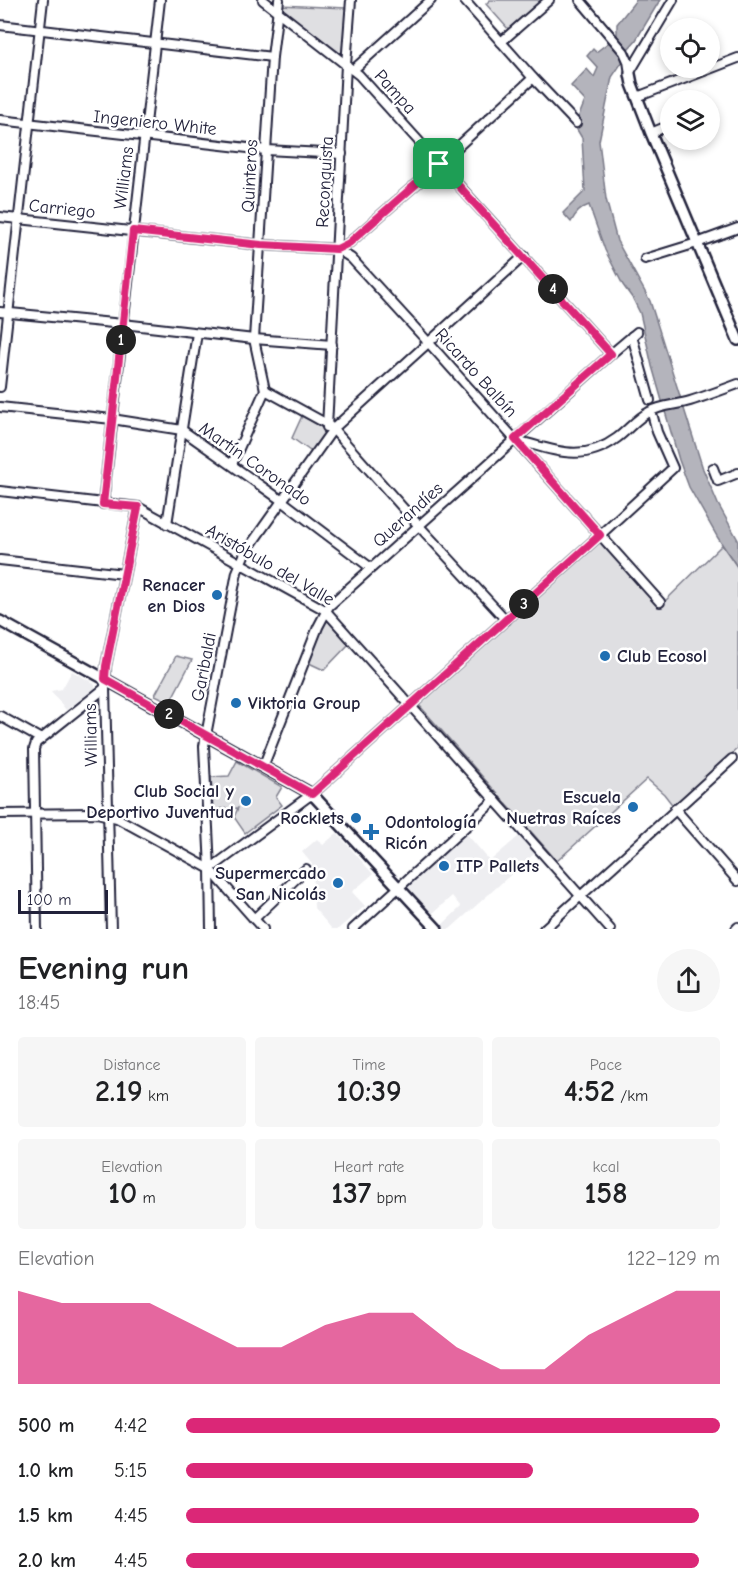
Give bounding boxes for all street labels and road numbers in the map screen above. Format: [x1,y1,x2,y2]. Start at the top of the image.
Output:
street label: Pampa [370,66,420,118]
street label: Ingeniero White [92,106,218,140]
street label: Reconquista [312,136,338,228]
street label: Quinteros [238,139,262,213]
street label: Williams [110,145,138,211]
street label: Carriego [28,195,96,223]
street label: Ricardo Balbín [431,324,521,422]
street label: Martín Coronado [195,418,315,510]
street label: Querandíes [369,478,447,552]
street label: Aristóbulo del Valle [202,520,338,610]
street label: Garibaldi [187,631,221,703]
street label: Williams [80,703,102,767]

